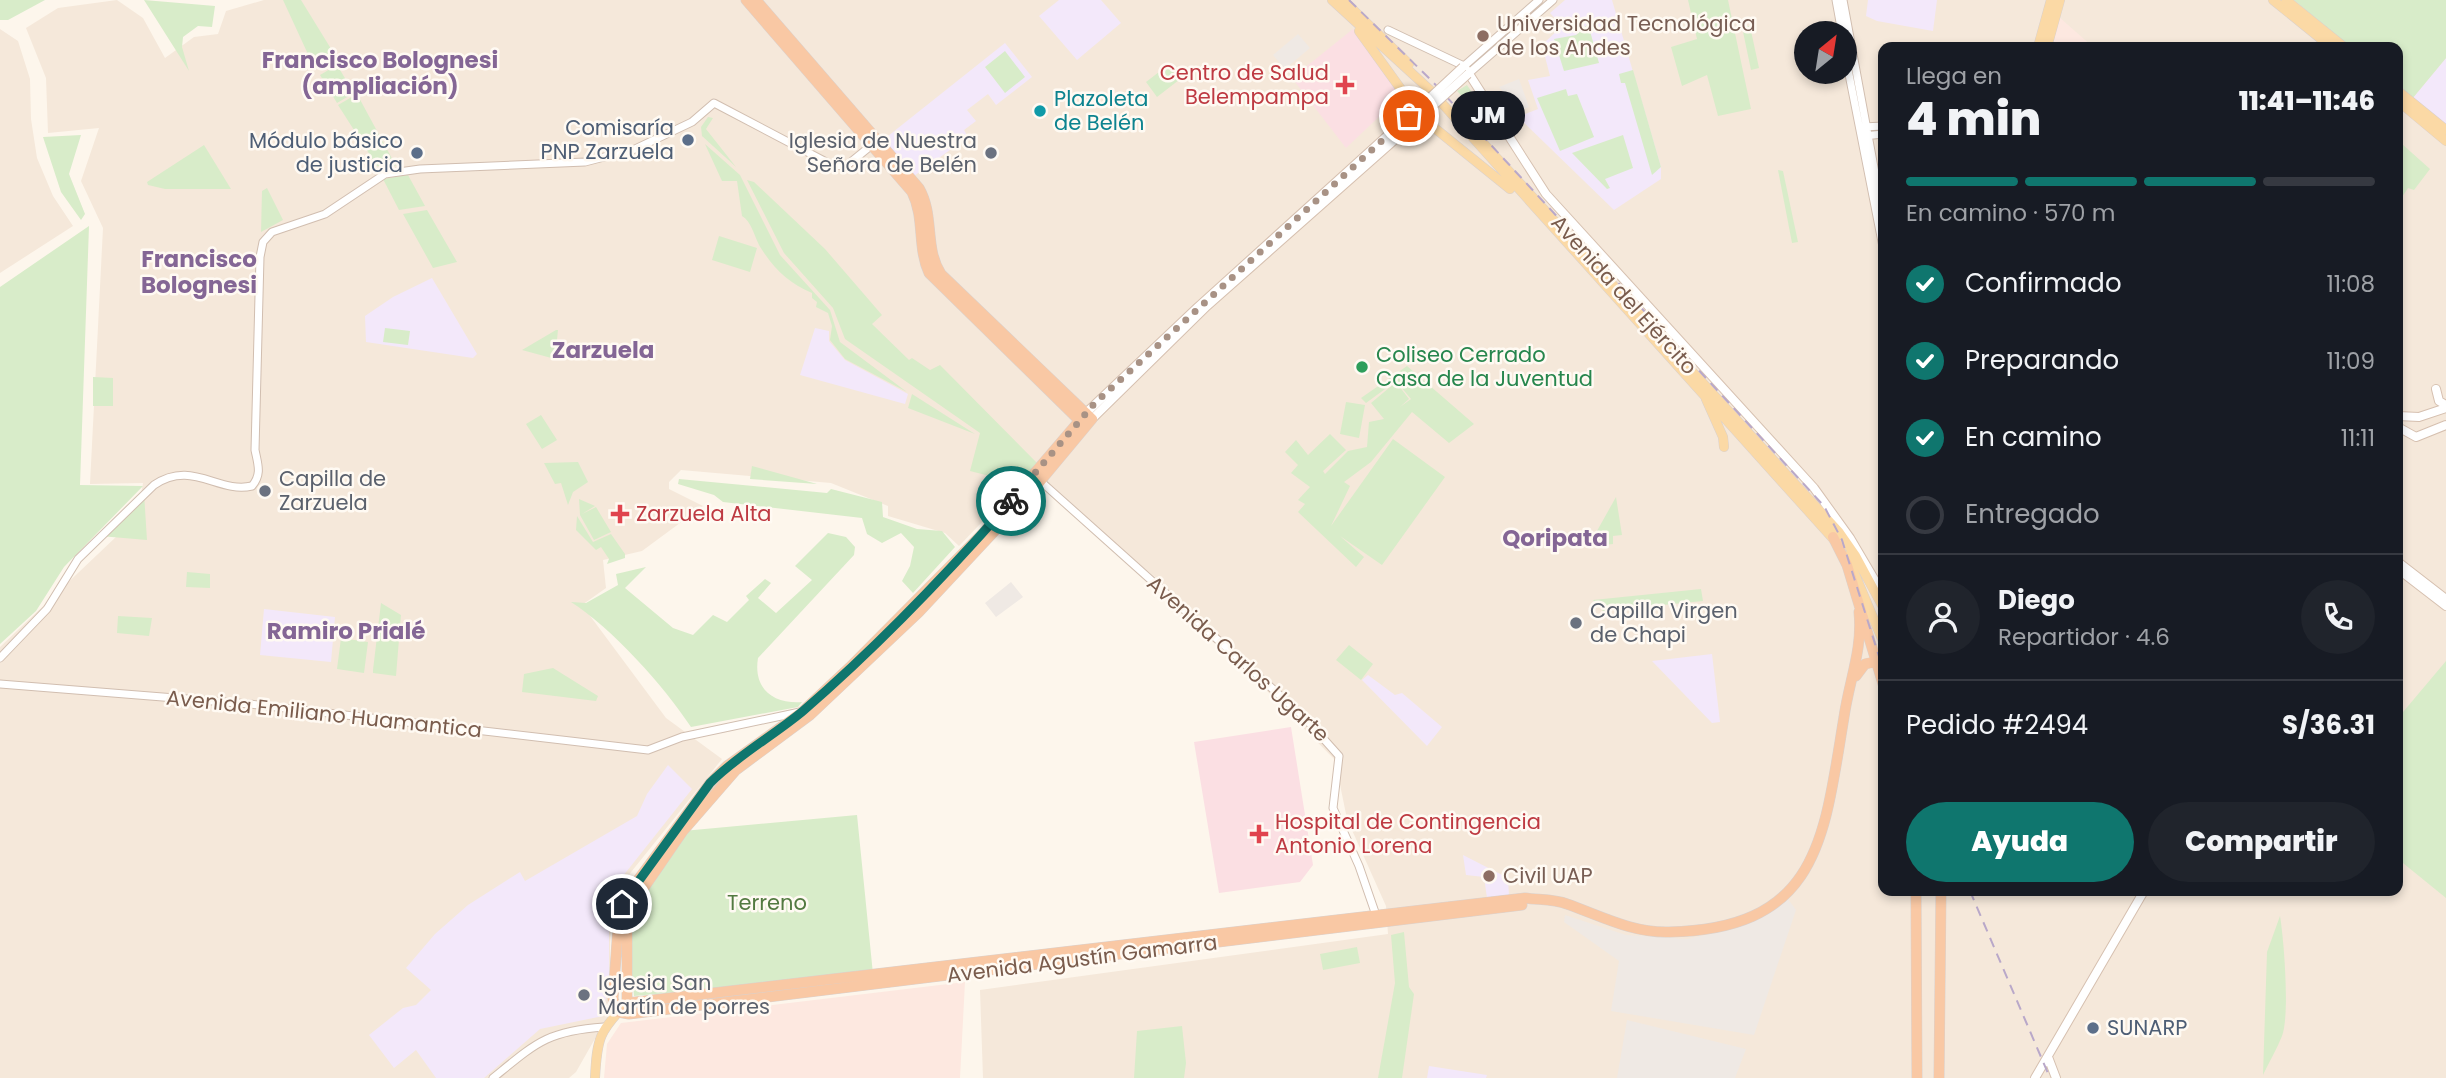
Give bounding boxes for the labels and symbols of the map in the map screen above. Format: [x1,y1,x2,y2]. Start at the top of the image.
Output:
place label: Universidad Tecnológica de los Andes [1497,9,1756,62]
north arrow [1794,21,1857,84]
marker: Universidad Tecnológica de los Andes [1475,28,1491,44]
district label: Francisco Bolognesi (ampliación) [262,44,498,102]
place label: Centro de Salud Belempampa [1160,58,1329,111]
marker: Centro de Salud Belempampa [1335,75,1355,95]
place label: Plazoleta de Belén [1054,84,1149,137]
pin [1379,86,1439,146]
callout: JM [1451,92,1524,140]
marker: Plazoleta de Belén [1032,103,1048,119]
place label: Comisaría PNP Zarzuela [541,113,674,166]
place label: Módulo básico de justicia [249,126,403,179]
place label: Iglesia de Nuestra Señora de Belén [789,126,977,179]
marker: Comisaría PNP Zarzuela [680,132,696,148]
marker: Módulo básico de justicia [409,145,425,161]
marker: Iglesia de Nuestra Señora de Belén [983,145,999,161]
street label: Avenida del Ejército [1545,209,1704,381]
district label: Francisco Bolognesi [141,243,257,301]
district label: Zarzuela [552,334,654,366]
place label: Coliseo Cerrado Casa de la Juventud [1376,340,1593,393]
marker: Coliseo Cerrado Casa de la Juventud [1354,359,1370,375]
place label: Capilla de Zarzuela [279,464,386,517]
courier [976,466,1046,536]
marker: Capilla de Zarzuela [257,483,273,499]
place label: Zarzuela Alta [636,499,772,528]
marker: Zarzuela Alta [610,504,630,524]
district label: Qoripata [1502,522,1608,554]
street label: Avenida Carlos Ugarte [1141,569,1336,748]
place label: Capilla Virgen de Chapi [1590,596,1738,649]
district label: Ramiro Prialé [267,615,425,647]
marker: Capilla Virgen de Chapi [1568,615,1584,631]
street label: Avenida Emiliano Huamantica [165,682,483,745]
place label: Hospital de Contingencia Antonio Lorena [1275,807,1541,860]
marker: Hospital de Contingencia Antonio Lorena [1249,824,1269,844]
place label: Civil UAP [1503,861,1593,890]
marker: Civil UAP [1481,868,1497,884]
pin [592,874,652,934]
park label: Terreno [727,888,807,917]
street label: Avenida Agustín Gamarra [945,928,1219,989]
place label: Iglesia San Martín de porres [598,968,770,1021]
marker: Iglesia San Martín de porres [576,987,592,1003]
place label: SUNARP [2107,1013,2187,1042]
marker: SUNARP [2085,1020,2101,1036]

